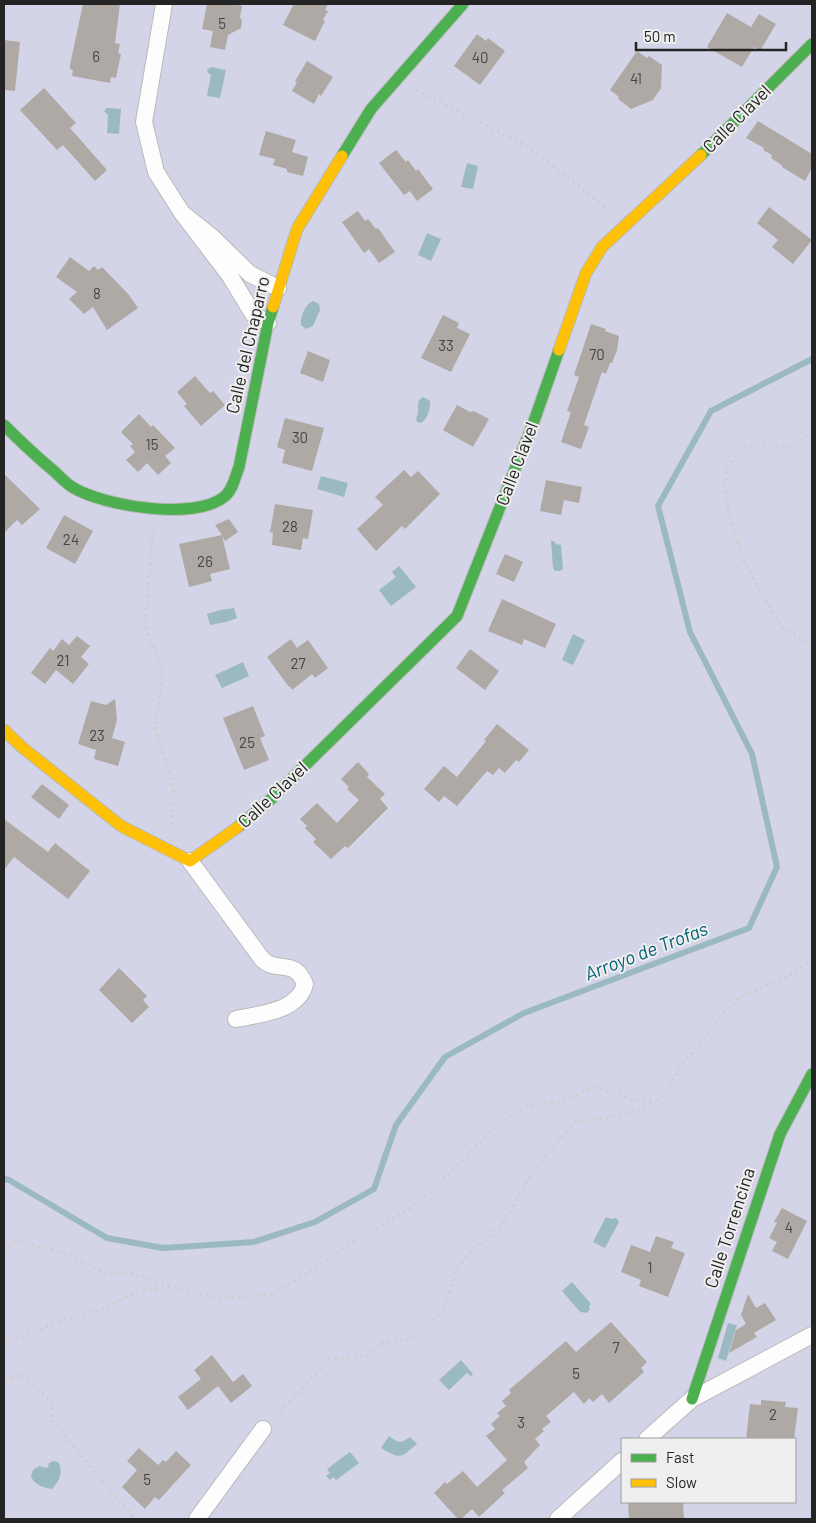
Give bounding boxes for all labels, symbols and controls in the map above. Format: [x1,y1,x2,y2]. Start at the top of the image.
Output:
house number: 5 [218,14,226,32]
scale bar [636,20,786,52]
text: 50 m [644,27,676,45]
house number: 6 [92,47,100,65]
house number: 40 [472,48,488,66]
house number: 41 [630,69,642,87]
street label: Calle Clavel [698,80,775,157]
street label: Calle del Chaparro [221,274,274,416]
house number: 8 [93,284,101,302]
house number: 33 [438,336,454,354]
house number: 70 [589,345,605,363]
street label: Calle Clavel [490,419,542,508]
house number: 30 [292,428,308,446]
house number: 15 [146,435,158,453]
house number: 28 [282,517,298,535]
house number: 24 [63,530,79,548]
house number: 26 [197,552,213,570]
house number: 21 [56,651,70,669]
house number: 27 [290,654,306,672]
house number: 23 [89,726,105,744]
house number: 25 [239,733,255,751]
street label: Calle Clavel [233,756,312,832]
water label: Arroyo de Trofas [581,916,711,985]
street label: Calle Torrencina [699,1165,759,1291]
house number: 4 [785,1218,793,1236]
house number: 1 [647,1258,653,1276]
house number: 7 [612,1338,620,1356]
house number: 5 [572,1364,580,1382]
house number: 2 [769,1405,777,1423]
house number: 3 [517,1413,525,1431]
legend [621,1438,796,1503]
text: Fast [666,1448,694,1466]
house number: 5 [143,1470,151,1488]
text: Slow [666,1473,697,1491]

